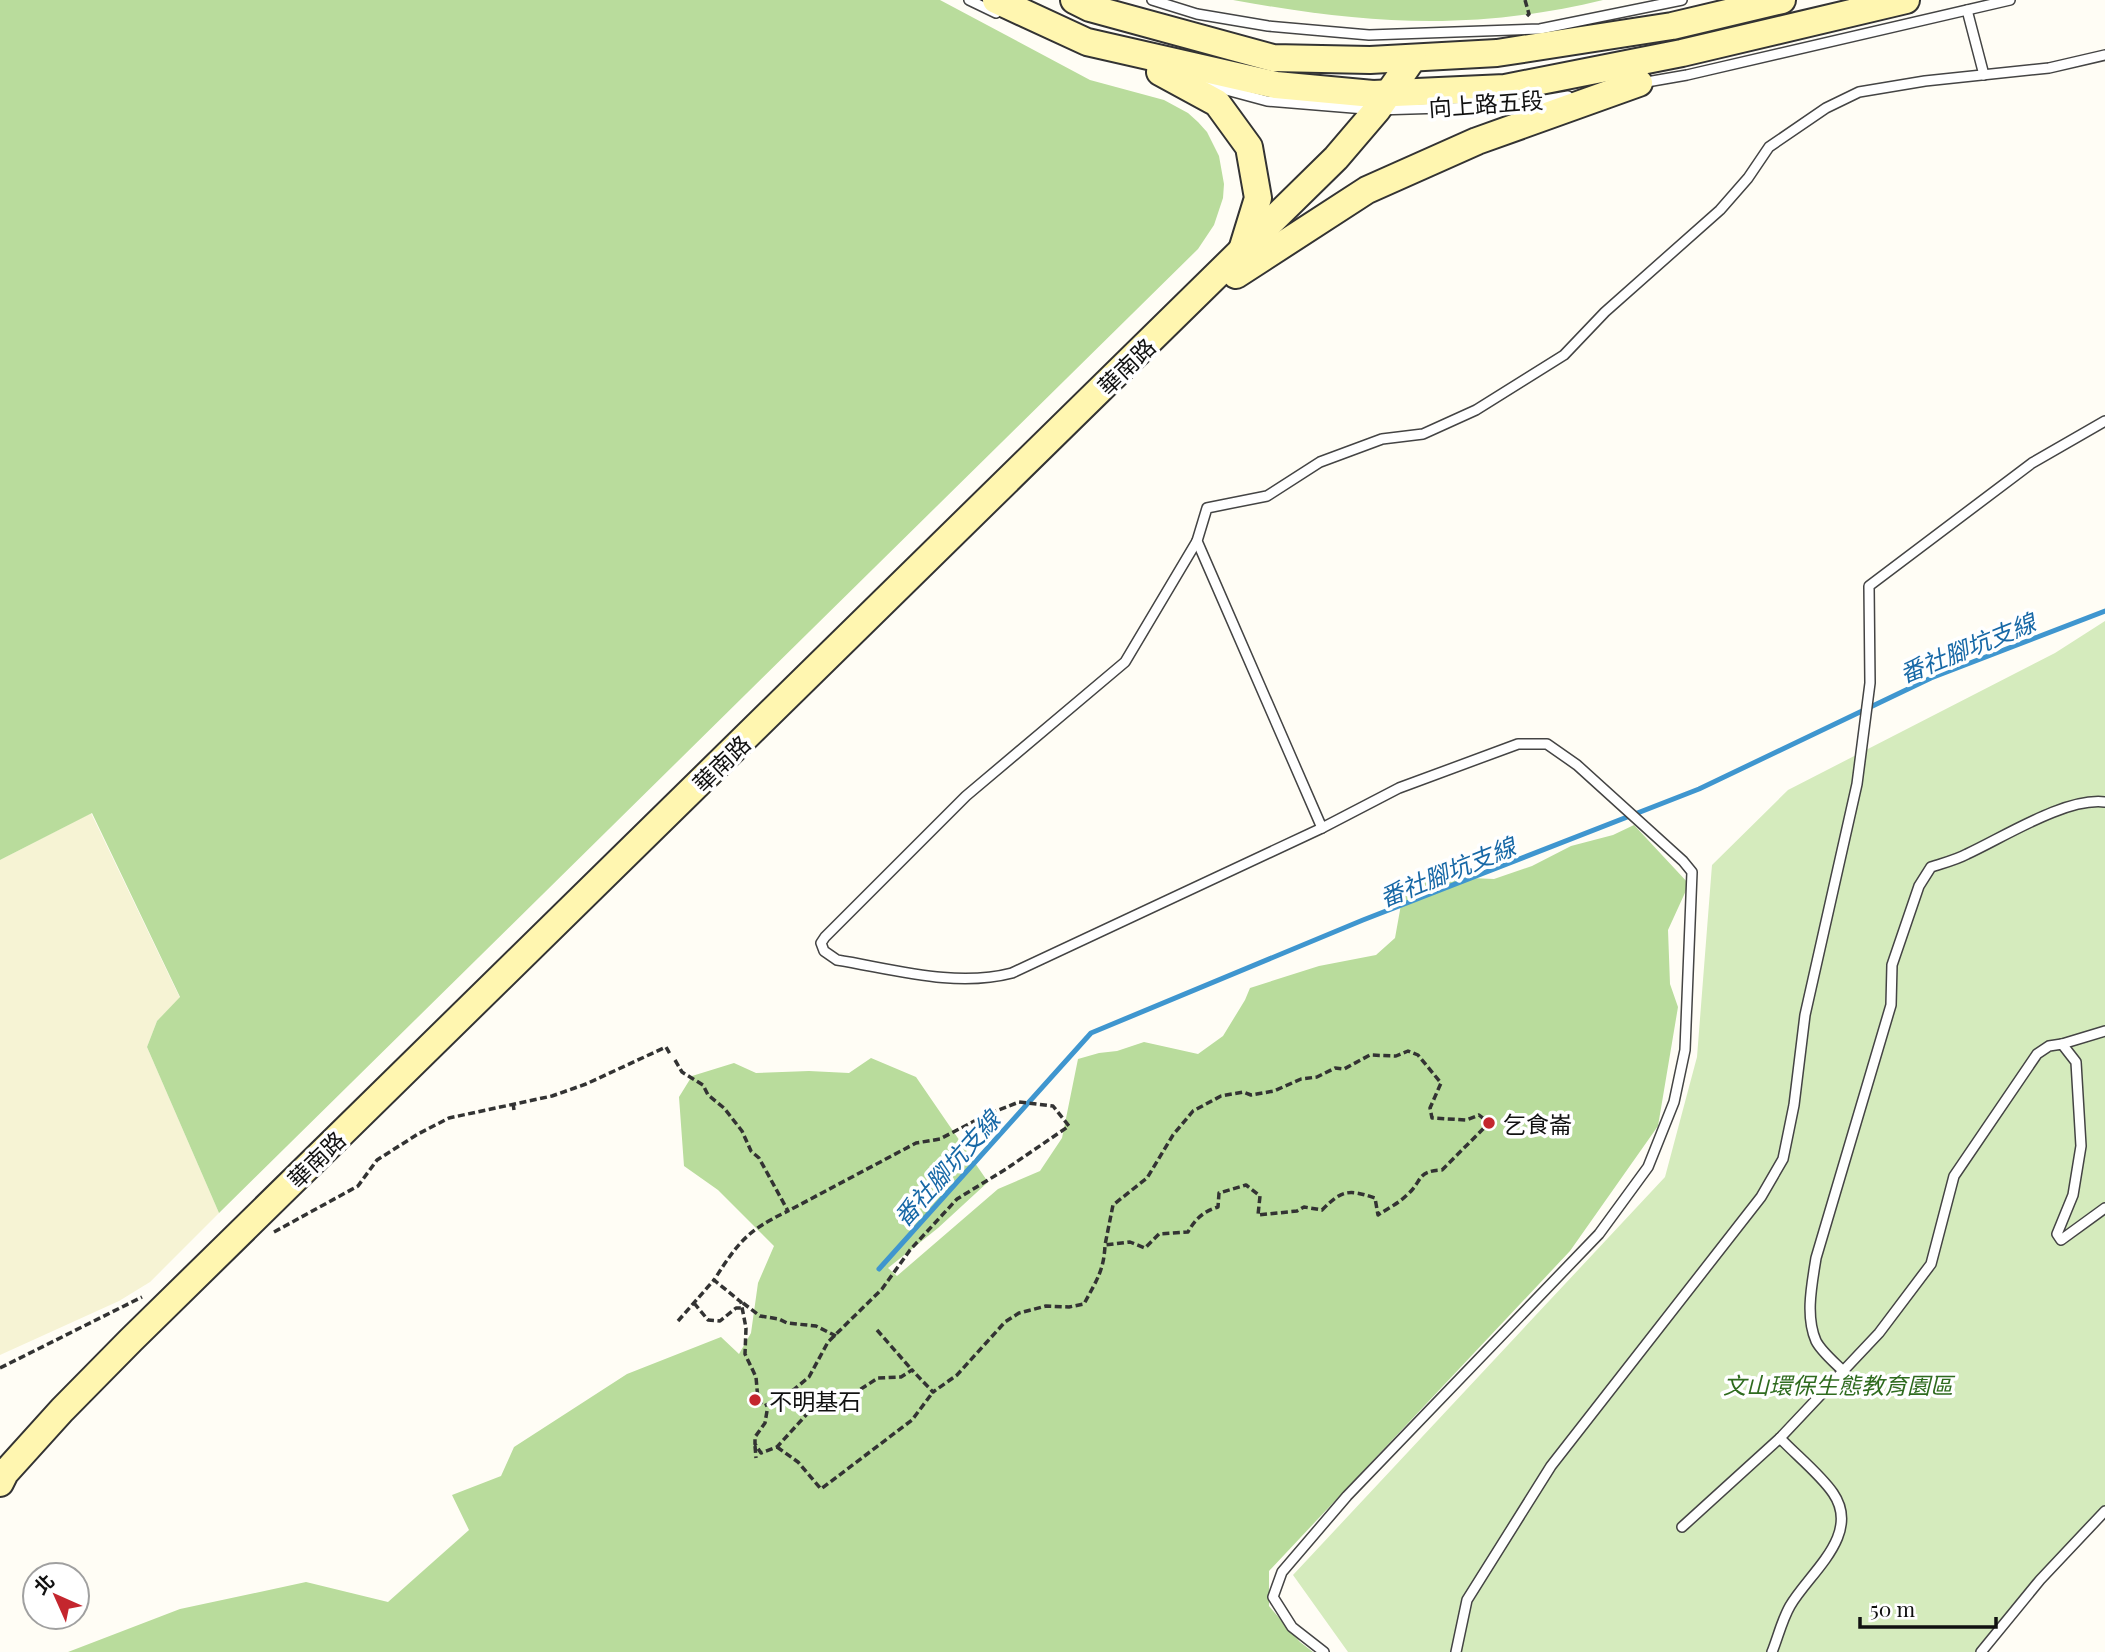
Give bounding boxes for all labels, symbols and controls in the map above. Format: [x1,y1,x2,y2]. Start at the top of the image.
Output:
street label: 向上路五段 [1428,84,1544,122]
street label: 華南路 [1090,331,1162,401]
water label: 番社腳坑支線 [1894,604,2043,689]
street label: 華南路 [685,728,757,798]
water label: 番社腳坑支線 [1374,828,1523,913]
water label: 番社腳坑支線 [886,1102,1008,1232]
place label: 乞食崙 [1503,1108,1572,1139]
marker: 乞食崙 [1481,1115,1497,1131]
street label: 華南路 [280,1124,352,1194]
park label: 文山環保生態教育園區 [1723,1369,1956,1400]
place label: 不明基石 [769,1385,861,1416]
marker: 不明基石 [747,1392,763,1408]
north arrow [21,1561,91,1631]
text: 北 [27,1567,59,1599]
scale bar [1860,1586,1996,1630]
text: 50 m [1870,1594,1916,1622]

